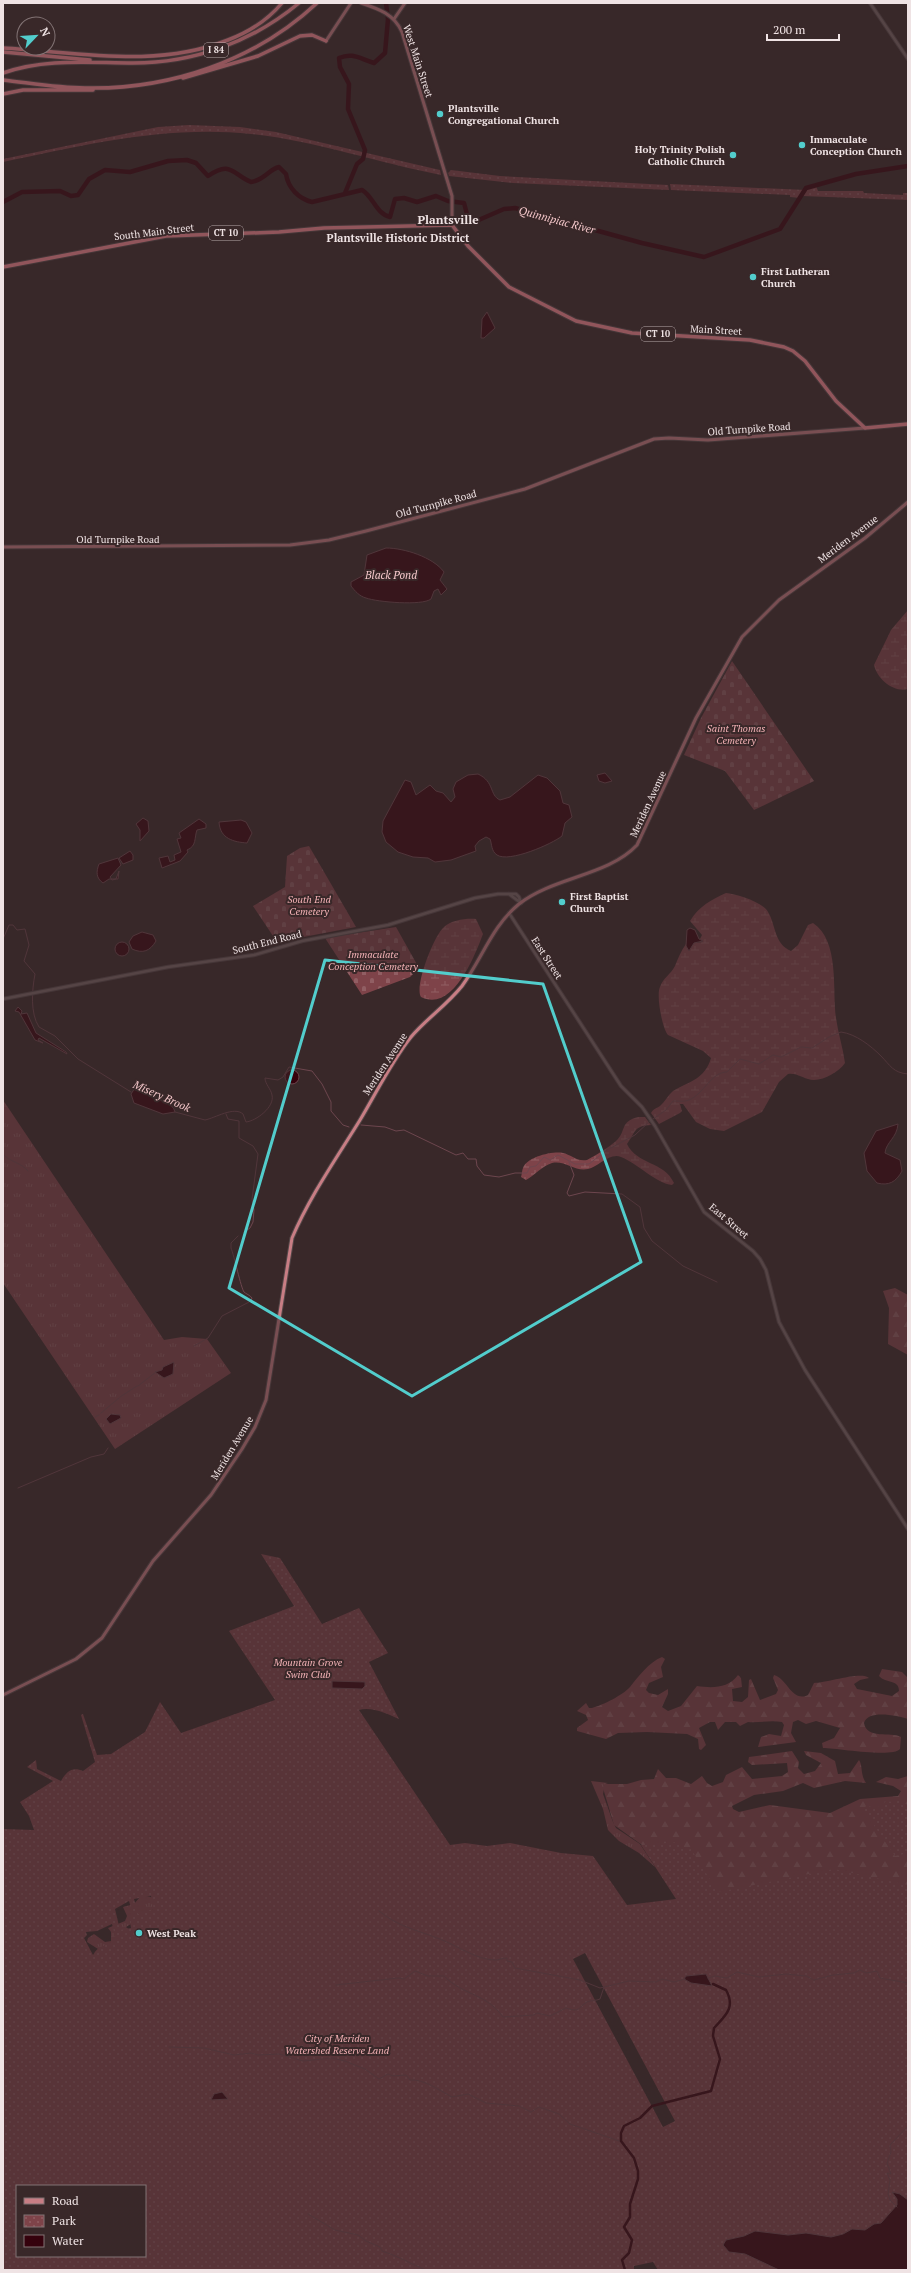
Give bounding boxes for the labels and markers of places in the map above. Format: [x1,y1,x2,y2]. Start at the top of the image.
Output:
place label: Plantsville Congregational Church [448,102,560,127]
marker: Plantsville Congregational Church [435,109,445,119]
place label: Immaculate Conception Church [810,133,902,158]
marker: Immaculate Conception Church [797,140,807,150]
place label: Holy Trinity Polish Catholic Church [635,143,726,168]
marker: Holy Trinity Polish Catholic Church [728,150,738,160]
place label: First Lutheran Church [761,265,830,290]
marker: First Lutheran Church [748,272,758,282]
place label: First Baptist Church [570,890,629,915]
marker: First Baptist Church [557,897,567,907]
place label: West Peak [147,1927,196,1940]
marker: West Peak [134,1928,144,1938]

